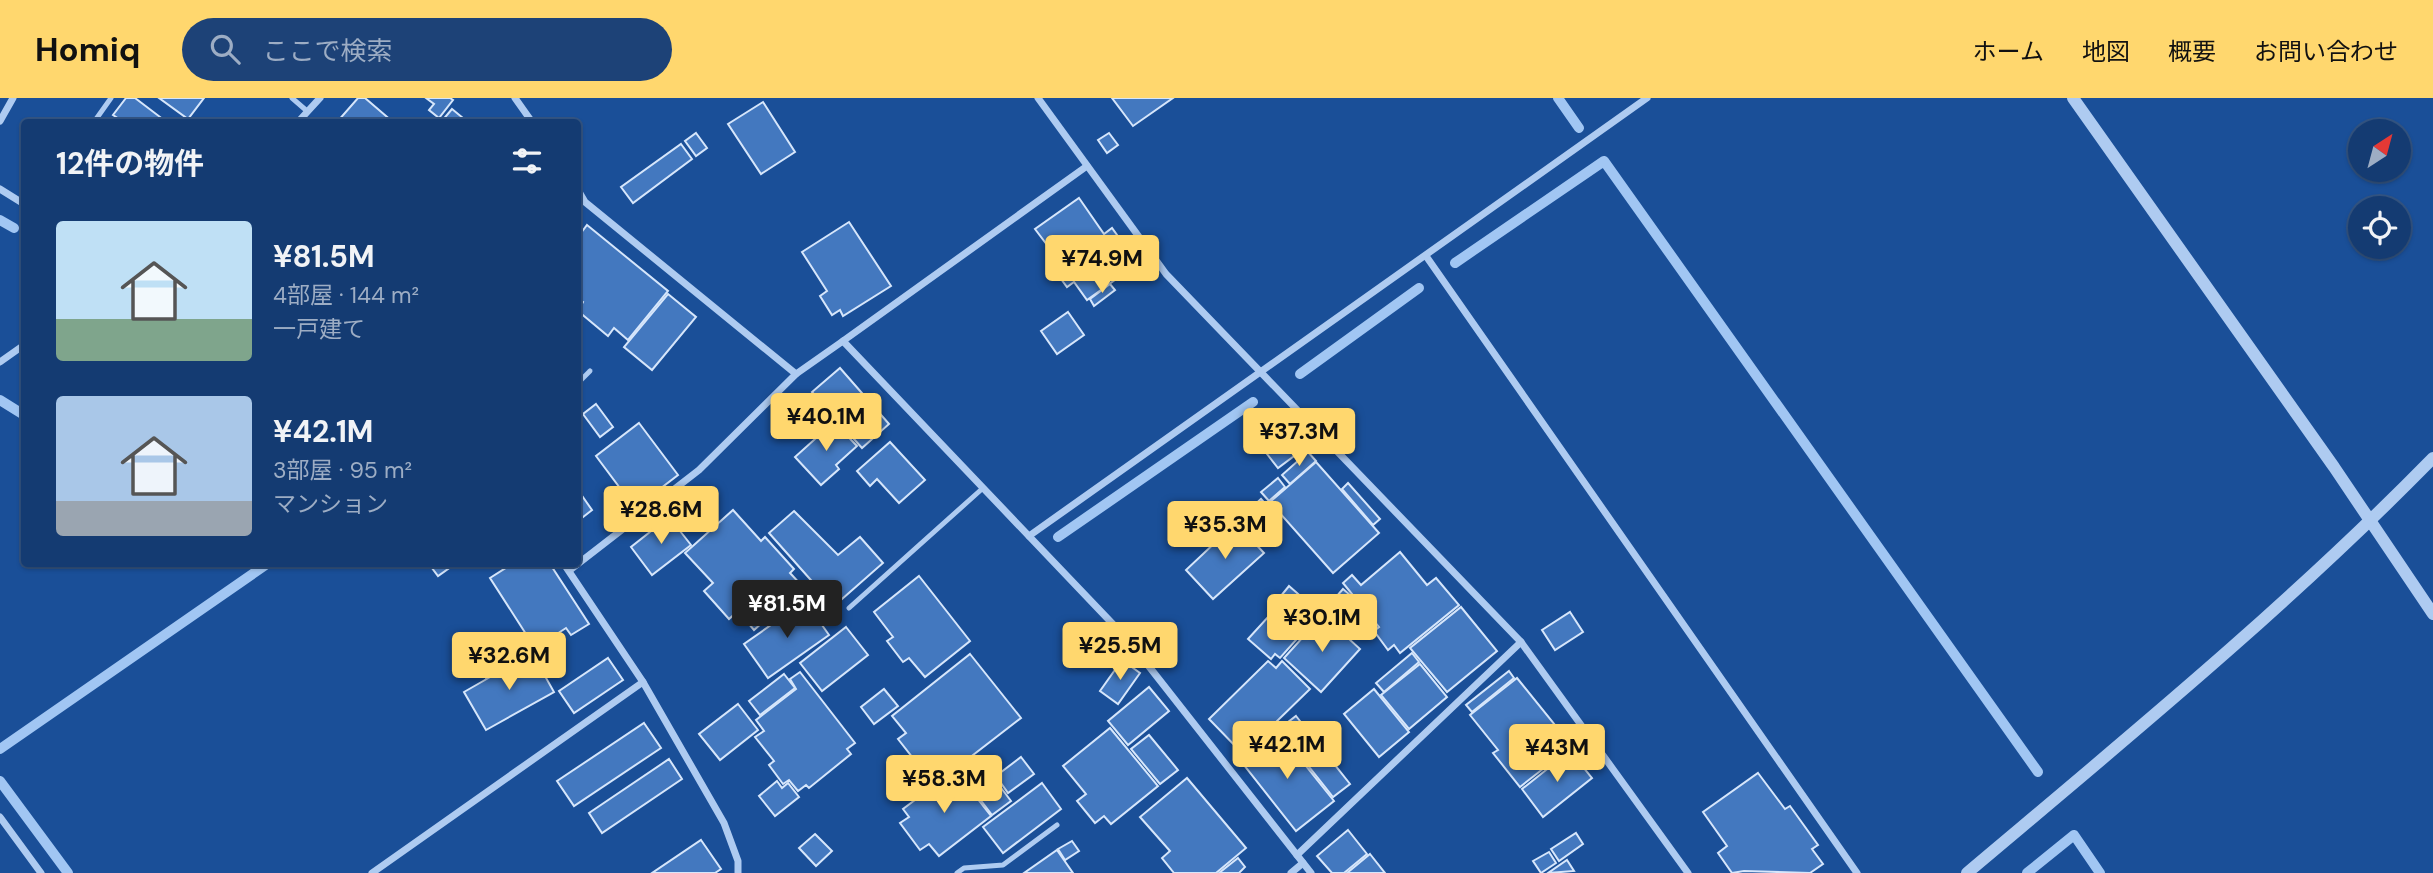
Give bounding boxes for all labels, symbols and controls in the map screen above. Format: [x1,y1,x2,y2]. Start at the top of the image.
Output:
search box [182,18,672,81]
text: Homiq [35,28,140,71]
icon: search [206,30,244,68]
text: ここで検索 [262,34,392,68]
text: ホーム [1973,36,2044,67]
text: 地図 [2082,36,2130,67]
text: 概要 [2168,36,2216,67]
text: お問い合わせ [2254,36,2398,67]
north arrow [2348,119,2412,182]
map controls [2348,119,2411,259]
icon: filters [508,142,546,180]
text: 12件の物件 [56,144,204,183]
button: locate [2348,196,2411,259]
pin: ¥74.9M [1045,236,1159,295]
text: ¥81.5M [273,237,375,276]
text: ¥74.9M [1061,243,1143,273]
icon: home [112,249,196,333]
text: 4部屋 · 144 m² [273,280,419,310]
text: 一戸建て [273,314,365,344]
pin: ¥40.1M [769,394,883,453]
text: ¥40.1M [787,401,865,431]
pin: ¥37.3M [1242,408,1356,468]
text: ¥42.1M [273,412,373,451]
text: ¥37.3M [1259,416,1339,446]
icon: home [112,424,196,508]
text: 3部屋 · 95 m² [273,455,412,485]
pin: ¥28.6M [604,486,718,546]
text: マンション [273,489,388,519]
text: ¥28.6M [620,494,702,524]
pin: ¥35.3M [1168,502,1282,561]
text: ¥35.3M [1183,509,1267,539]
pin: ¥81.5M [730,580,844,640]
text: ¥81.5M [748,588,826,618]
pin: ¥30.1M [1265,594,1379,654]
text: ¥30.1M [1283,602,1361,632]
pin: ¥25.5M [1063,622,1177,682]
text: ¥25.5M [1078,630,1162,660]
pin: ¥32.6M [452,632,566,692]
text: ¥32.6M [468,640,550,670]
pin: ¥42.1M [1230,722,1344,781]
pin: ¥43M [1516,724,1598,784]
text: ¥42.1M [1249,729,1325,759]
text: ¥43M [1525,732,1589,762]
pin: ¥58.3M [887,756,1001,815]
text: ¥58.3M [902,763,986,793]

